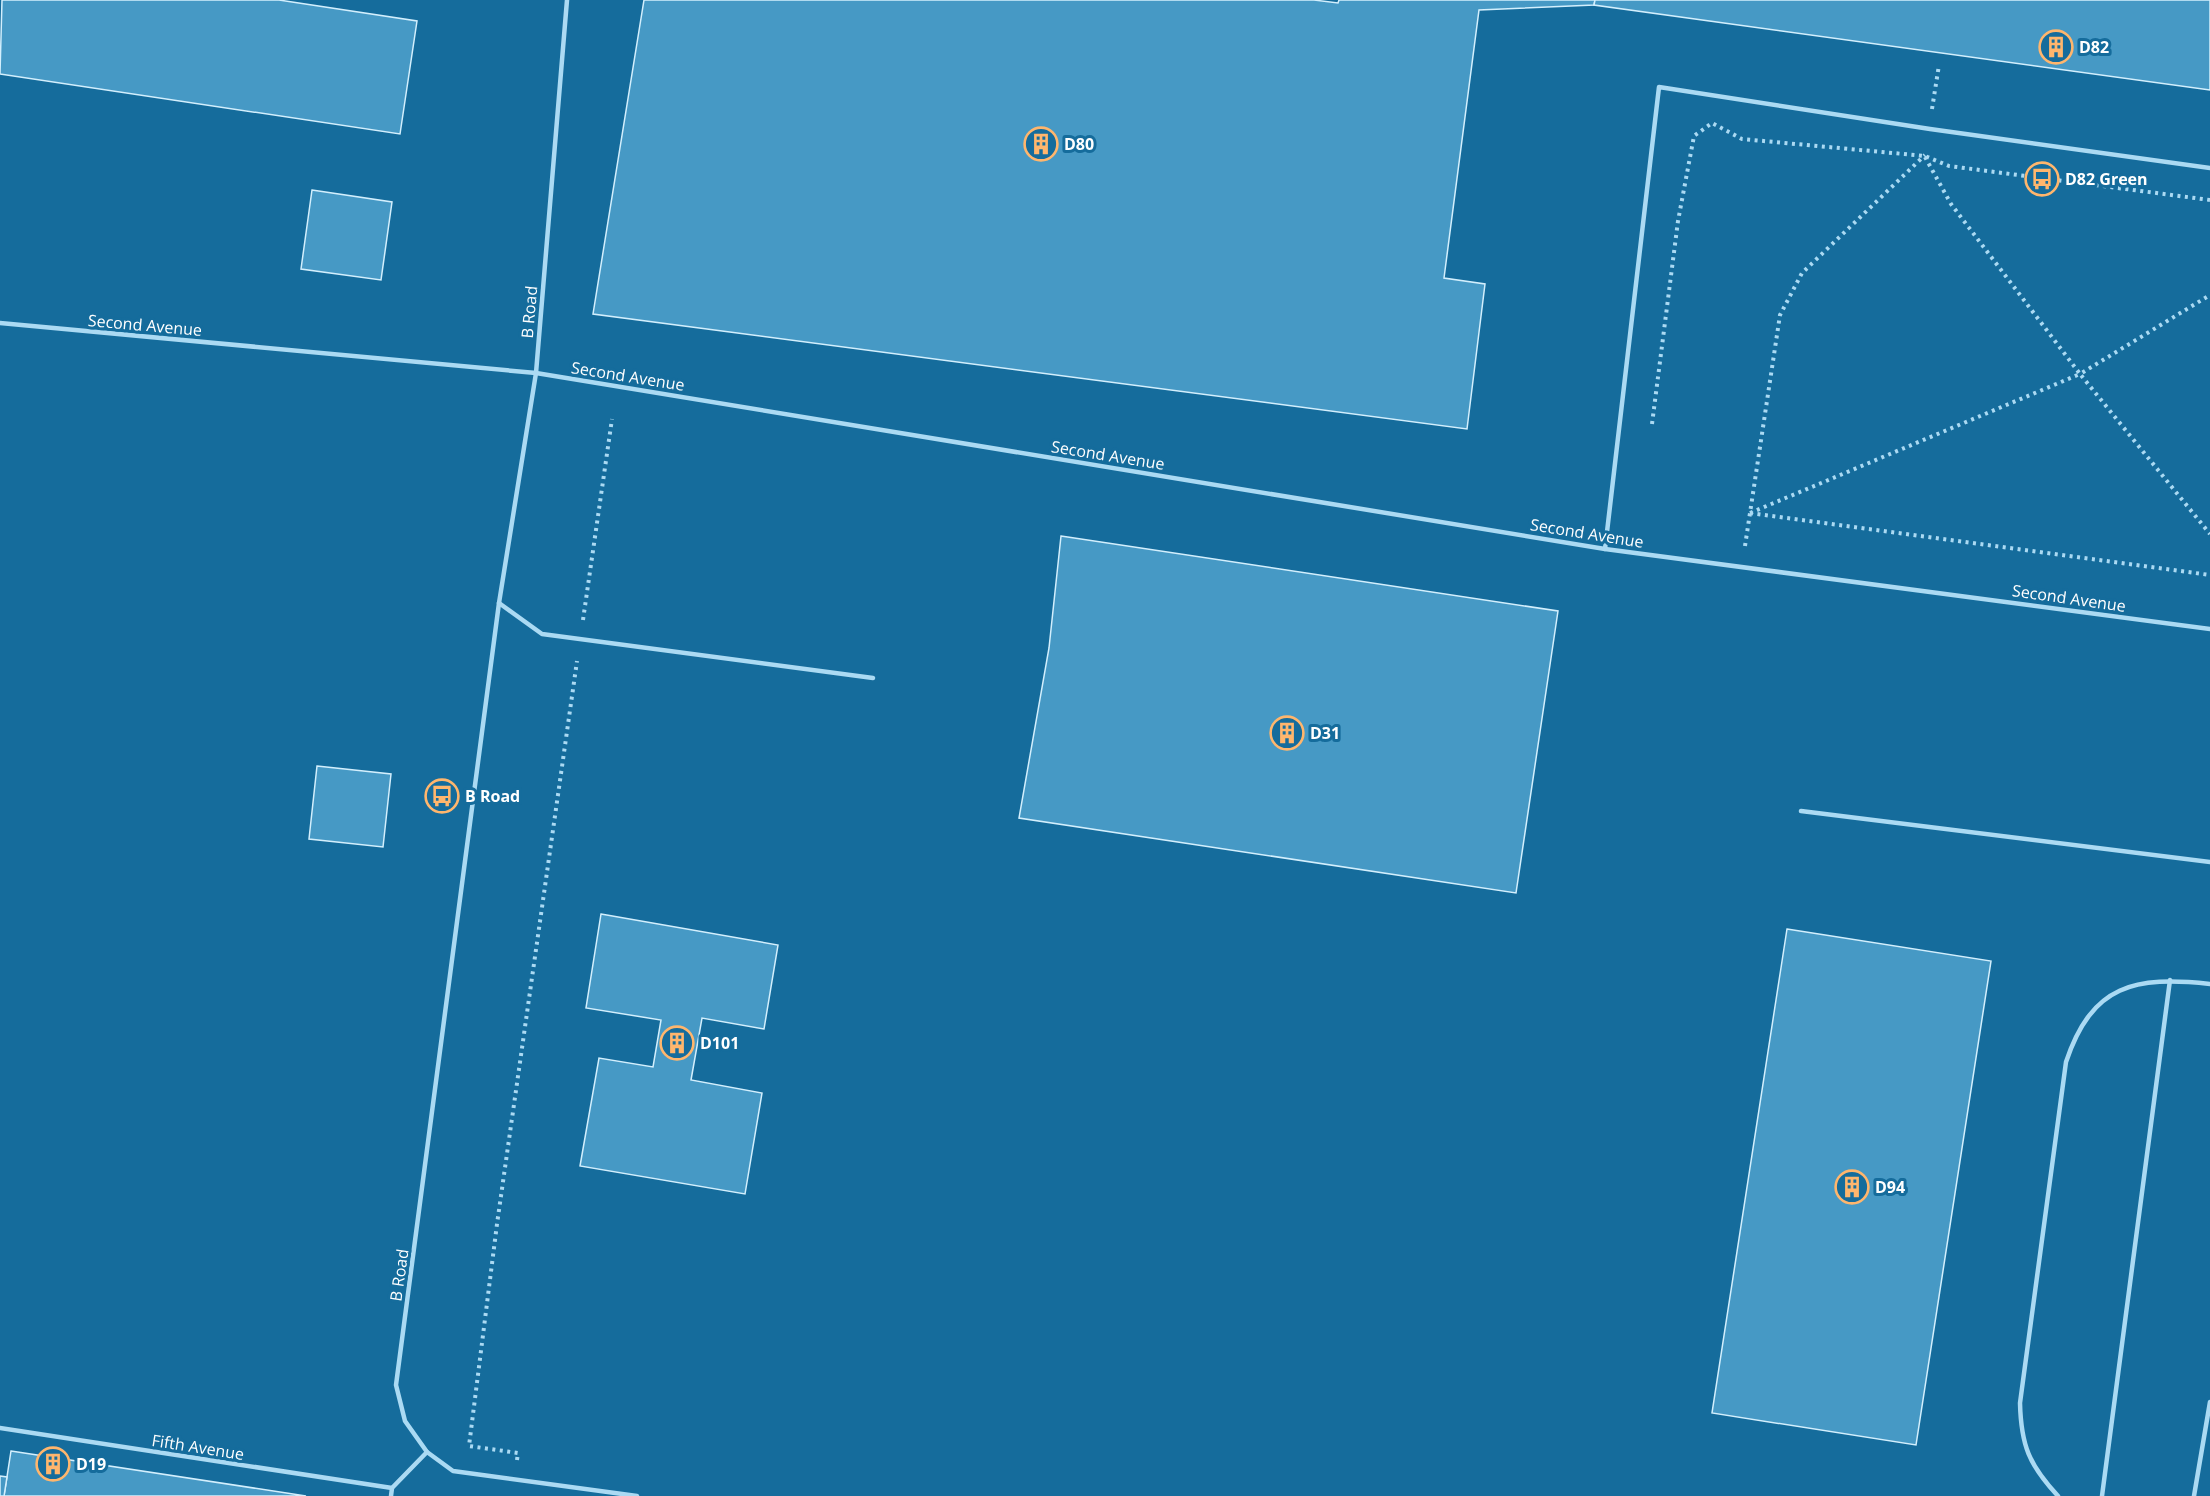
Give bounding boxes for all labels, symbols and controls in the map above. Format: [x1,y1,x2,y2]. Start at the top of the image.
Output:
building icon: D82 [2038,29,2074,65]
place label: D82 [2079,36,2109,58]
building icon: D80 [1023,126,1059,162]
place label: D80 [1064,133,1094,155]
bus stop icon: D82 Green [2024,161,2060,197]
place label: D82 Green [2065,168,2148,190]
street label: B Road [516,285,542,339]
street label: Second Avenue [87,309,203,341]
street label: Second Avenue [570,356,686,396]
street label: Second Avenue [1050,435,1166,475]
street label: Second Avenue [1529,513,1645,553]
street label: Second Avenue [2011,579,2127,617]
building icon: D31 [1269,715,1305,751]
place label: D31 [1310,722,1340,744]
bus stop icon: B Road [424,778,460,814]
place label: B Road [465,785,520,807]
building icon: D101 [659,1025,695,1061]
place label: D101 [700,1032,739,1054]
building icon: D94 [1834,1169,1870,1205]
place label: D94 [1875,1176,1905,1198]
street label: B Road [384,1247,414,1303]
street label: Fifth Avenue [150,1429,246,1465]
building icon: D19 [35,1446,71,1482]
place label: D19 [76,1453,106,1475]

